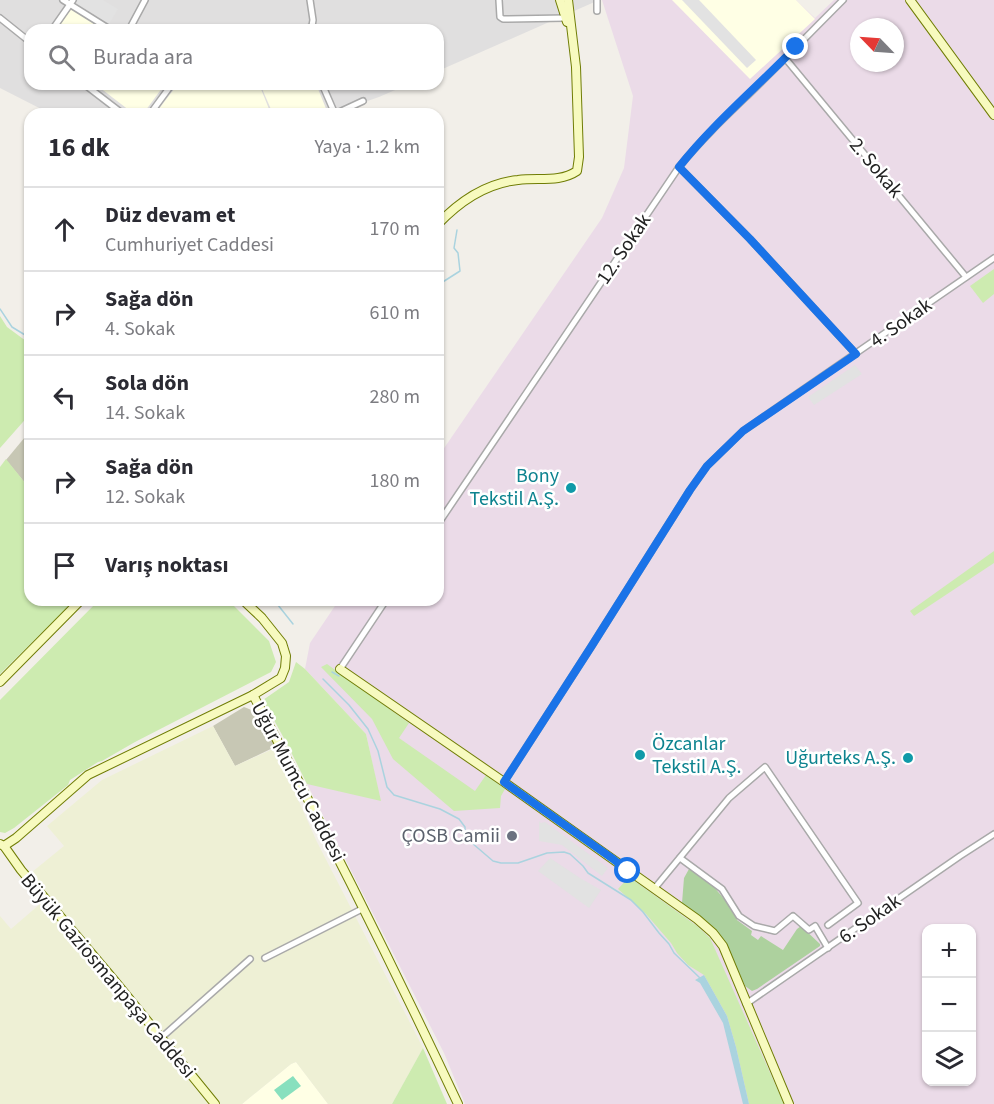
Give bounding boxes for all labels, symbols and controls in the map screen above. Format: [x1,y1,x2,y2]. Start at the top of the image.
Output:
north arrow [850,18,904,72]
search box [24,24,444,90]
route end [782,33,808,59]
icon: search [45,41,78,74]
text: Burada ara [93,41,193,73]
text: 16 dk [48,129,110,166]
street label: 2. Sokak [843,132,909,204]
text: Yaya · 1.2 km [314,133,420,161]
text: Düz devam et [105,199,235,231]
street label: 12. Sokak [590,208,658,290]
icon: ahead [48,213,81,246]
text: 170 m [370,215,420,243]
text: Cumhuriyet Caddesi [105,231,274,259]
text: Sağa dön [105,283,194,315]
street label: 4. Sokak [864,291,938,355]
icon: right [48,297,81,330]
text: 610 m [370,299,420,327]
text: 4. Sokak [105,315,175,343]
text: Sola dön [105,367,189,399]
icon: left [48,381,81,414]
text: 280 m [370,383,420,411]
text: 14. Sokak [105,399,185,427]
text: Sağa dön [105,451,194,483]
place label: Bony Tekstil A.Ş. [470,462,560,513]
icon: right [48,465,81,498]
text: 180 m [370,467,420,495]
marker: Bony Tekstil A.Ş. [564,481,578,495]
text: 12. Sokak [105,483,185,511]
icon: arrive [48,549,81,582]
text: Varış noktası [105,549,229,581]
street label: Uğur Mumcu Caddesi [244,697,352,867]
place label: Özcanlar Tekstil A.Ş. [652,730,741,781]
place label: Uğurteks A.Ş. [785,744,896,772]
marker: Özcanlar Tekstil A.Ş. [633,748,647,762]
marker: Uğurteks A.Ş. [901,751,915,765]
place label: ÇOSB Camii [402,822,500,850]
marker: ÇOSB Camii [505,829,519,843]
route start [614,857,640,883]
street label: Büyük Gaziosmanpaşa Caddesi [14,868,202,1084]
street label: 6. Sokak [833,887,907,951]
map controls [922,924,976,1086]
button: + [922,924,976,978]
button: − [922,978,976,1032]
button: layers [922,1032,976,1086]

